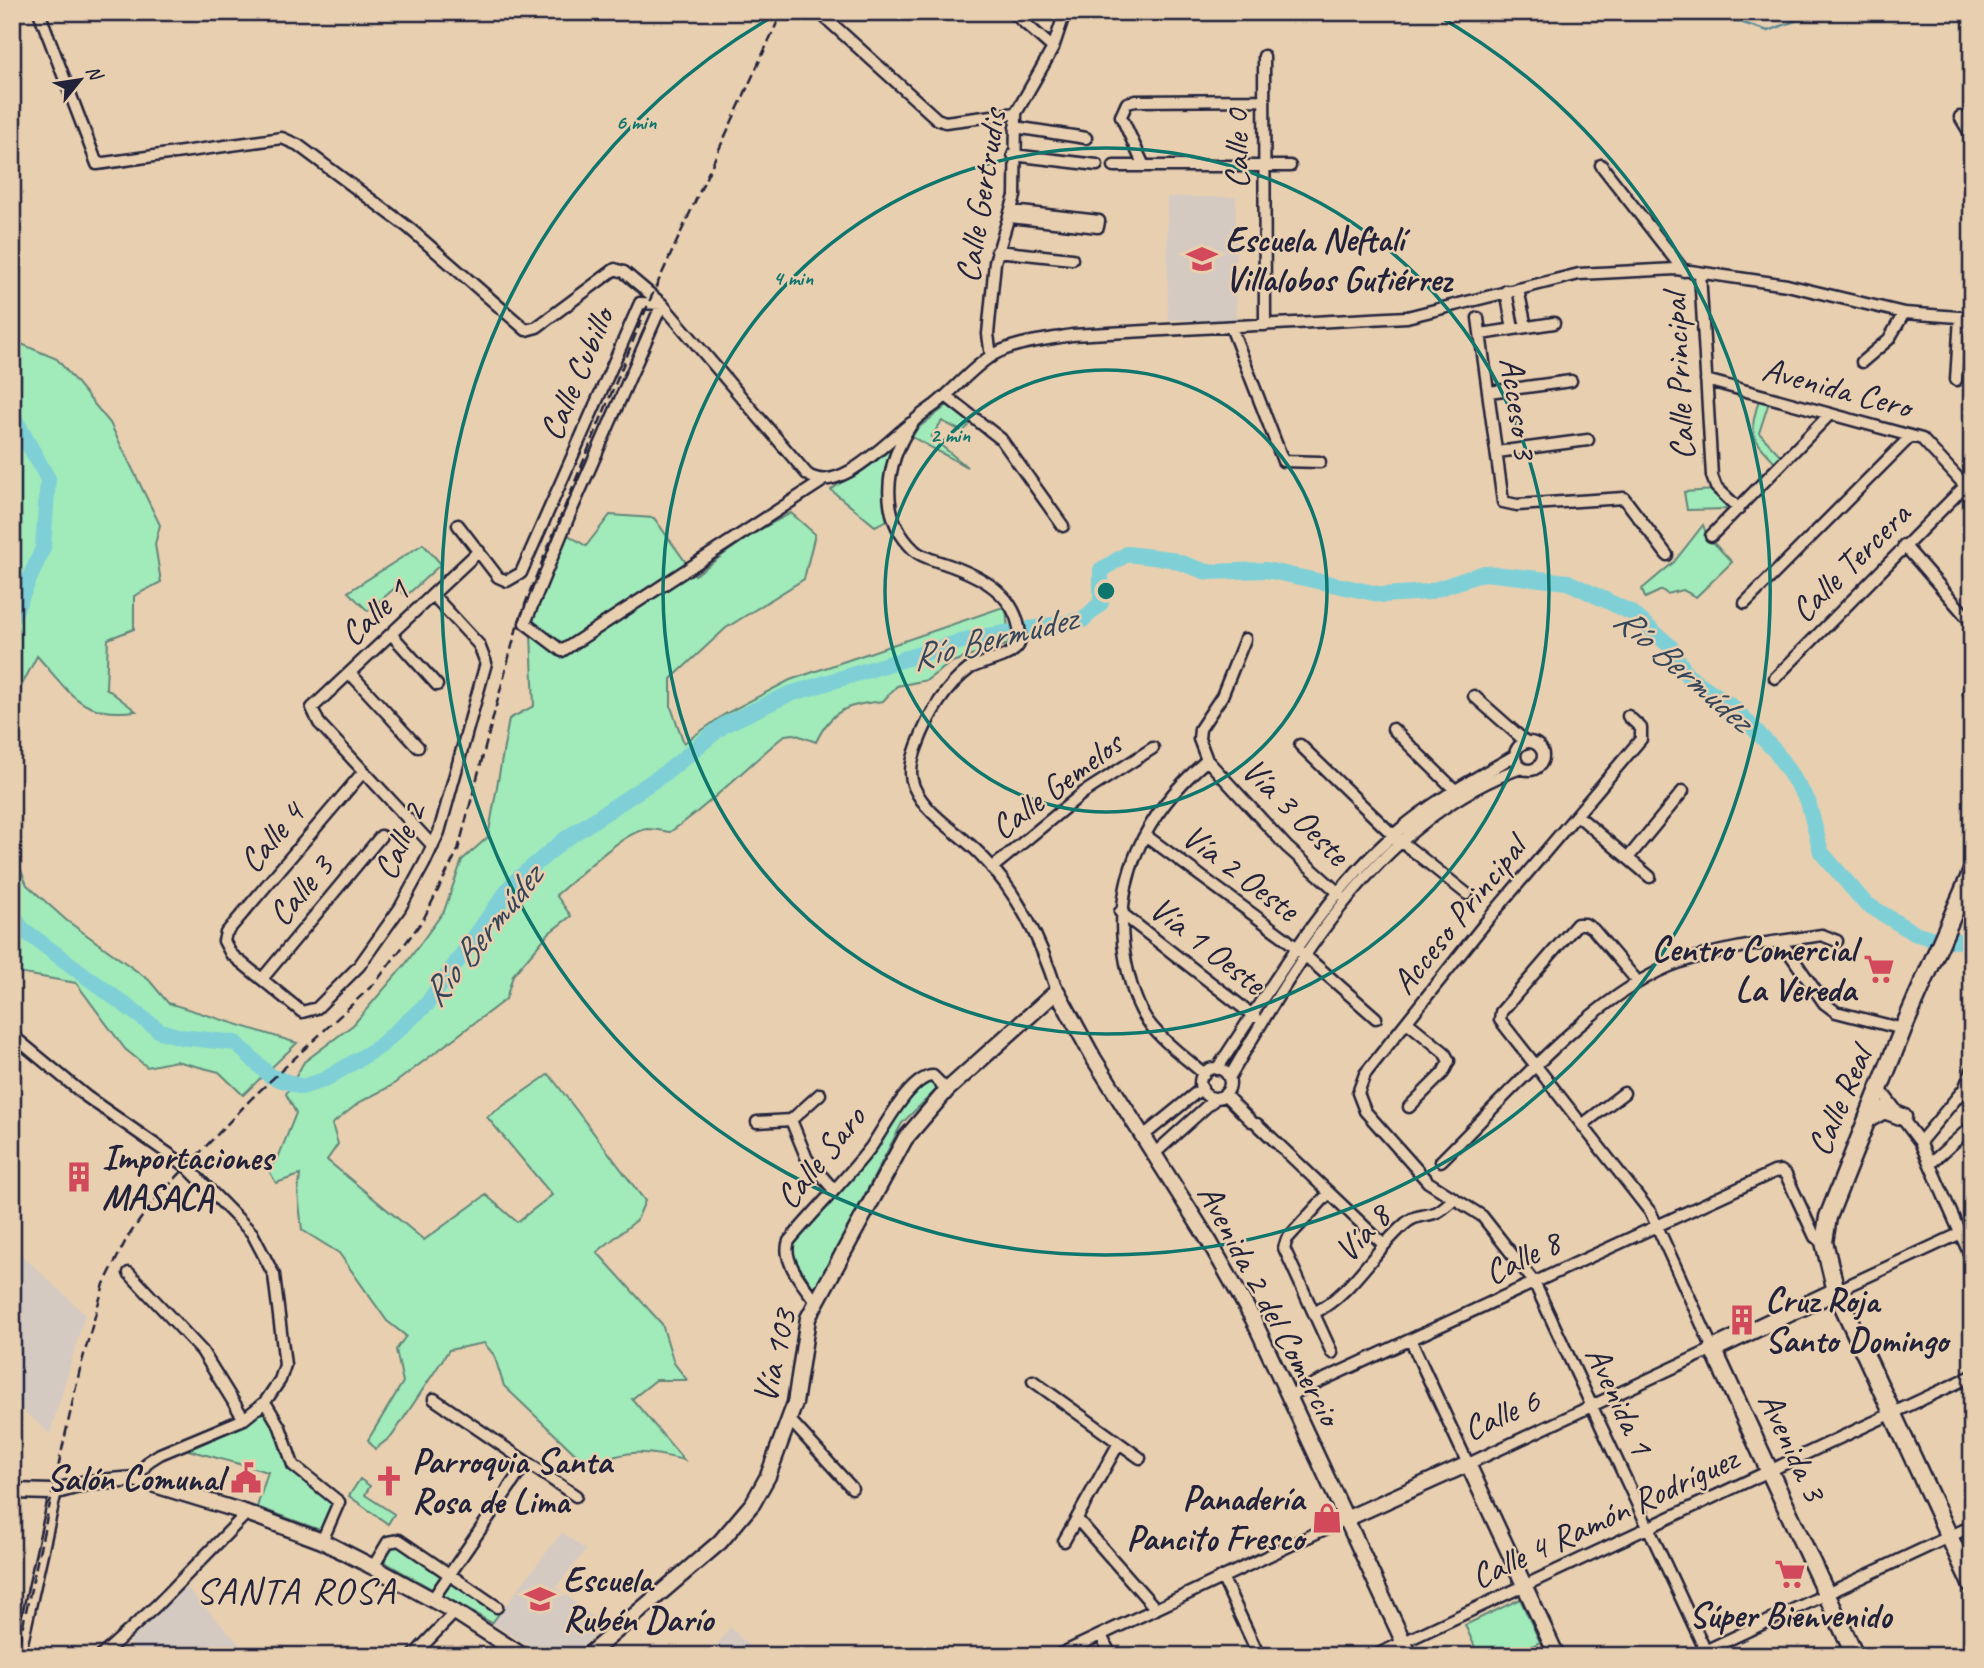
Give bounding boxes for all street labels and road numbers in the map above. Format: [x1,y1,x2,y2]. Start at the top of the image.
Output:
street label: Calle Gertrudis [945,103,1017,286]
street label: Calle 0 [1214,107,1259,189]
street label: Calle Principal [1651,287,1705,461]
street label: Calle Cubillo [529,298,626,447]
street label: Avenida Cero [1758,346,1920,430]
street label: Acceso 3 [1489,354,1548,464]
street label: Calle Tercera [1781,491,1921,632]
street label: Calle 1 [330,567,420,656]
street label: Calle Gemelos [981,719,1134,850]
street label: Vía 3 Oeste [1232,748,1361,877]
street label: Calle 4 [229,790,316,882]
street label: Calle 2 [363,793,437,887]
street label: Vía 2 Oeste [1173,814,1310,933]
street label: Acceso Principal [1381,822,1540,1003]
street label: Calle 3 [258,844,345,935]
street label: Vía 1 Oeste [1141,886,1277,1006]
street label: Calle Real [1797,1035,1885,1162]
street label: Calle Saro [765,1095,877,1218]
street label: Avenida 2 del Comercio [1187,1176,1354,1436]
street label: Vía 8 [1324,1193,1403,1272]
street label: Calle 8 [1477,1218,1571,1295]
street label: Vía 103 [742,1303,808,1407]
street label: Avenida 1 [1575,1339,1665,1464]
street label: Calle 6 [1456,1377,1548,1451]
street label: Avenida 3 [1748,1385,1838,1510]
street label: Calle 4 Ramón Rodríguez [1464,1435,1747,1599]

